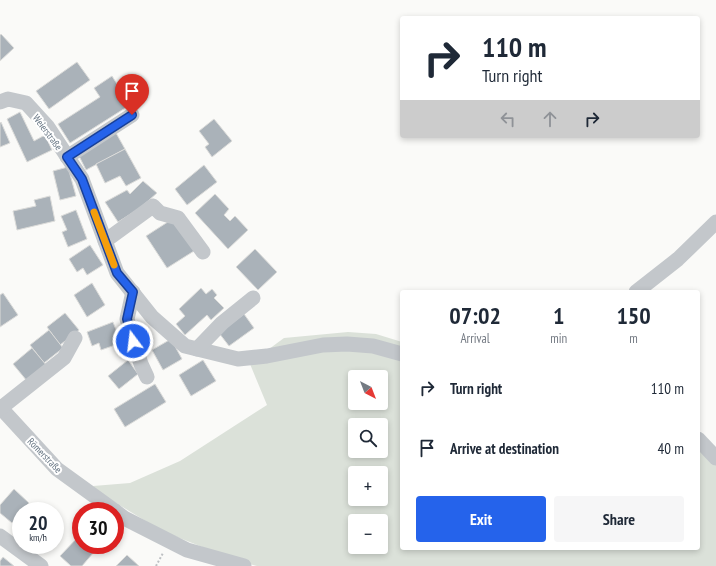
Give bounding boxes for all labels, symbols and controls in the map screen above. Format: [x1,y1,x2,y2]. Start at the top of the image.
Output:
text: 110 m [482,28,546,65]
icon: right [416,32,468,84]
text: Turn right [482,64,542,87]
pin [115,74,149,115]
icon: arrive [121,80,143,102]
icon: left [497,108,519,130]
icon: ahead [539,108,561,130]
icon: right [581,108,603,130]
street label: Weierstraße [30,112,65,153]
text: 07:02 [449,300,501,331]
text: 1 [553,300,564,331]
text: 150 [616,300,651,331]
position arrow [112,320,154,362]
text: Arrival [460,330,490,347]
text: min [550,330,567,347]
text: m [629,330,638,347]
north arrow [348,370,388,410]
map controls [348,370,388,554]
icon: right [416,377,438,399]
text: Turn right [450,379,502,398]
text: 110 m [651,379,684,398]
button: search [348,418,388,458]
street label: Römerstraße [25,435,65,476]
icon: arrive [416,437,438,459]
text: Arrive at destination [450,439,559,458]
text: 40 m [658,439,684,458]
button: + [348,466,388,506]
button: Exit [416,496,546,542]
button: Share [554,496,684,542]
speed limit sign: 30 [72,502,124,554]
text: 20 [28,510,48,536]
button: − [348,514,388,554]
text: km/h [29,531,47,544]

